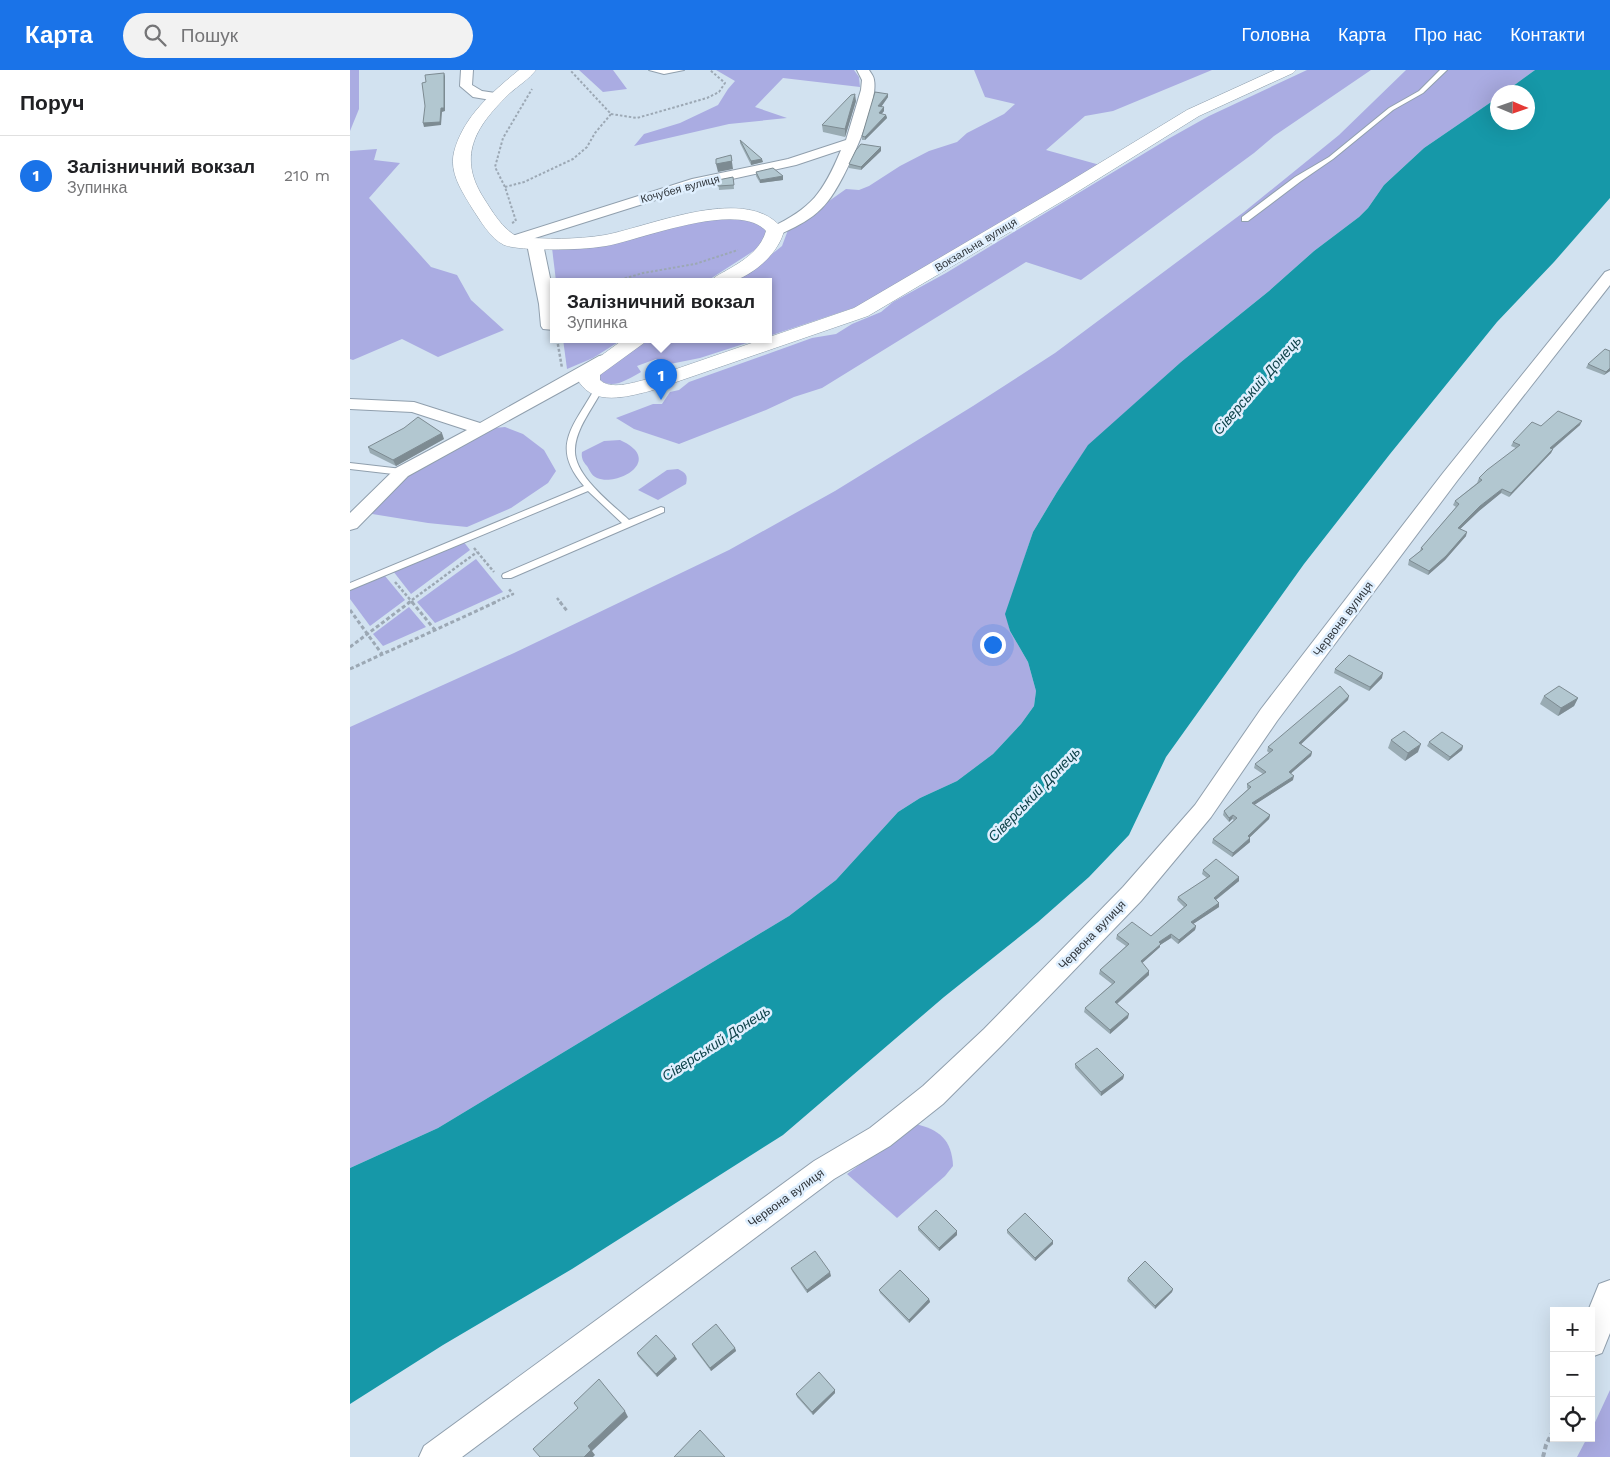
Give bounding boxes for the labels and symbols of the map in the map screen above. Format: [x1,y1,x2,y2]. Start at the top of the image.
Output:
north arrow [1490,85,1535,130]
street label: Кочубея вулиця [639,172,721,206]
street label: Вокзальна вулиця [933,215,1019,275]
water label: Сіверський Донець [1210,332,1304,438]
pin: 1 [645,359,677,400]
street label: Червона вулиця [1310,579,1376,659]
your location [980,632,1006,658]
water label: Сіверський Донець [985,743,1083,845]
street label: Червона вулиця [1056,898,1128,972]
water label: Сіверський Донець [659,1002,773,1084]
street label: Червона вулиця [745,1166,827,1230]

